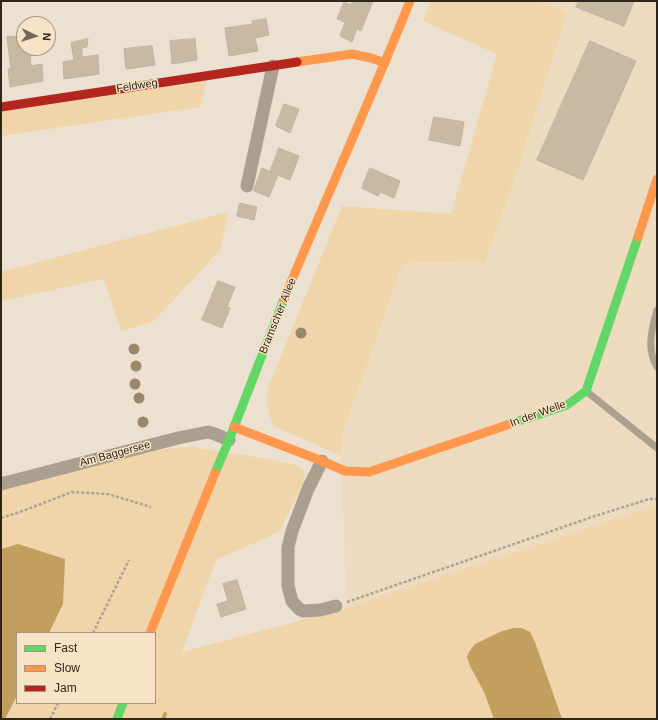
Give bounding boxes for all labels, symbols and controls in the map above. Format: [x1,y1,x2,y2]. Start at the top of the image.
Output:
north arrow [16,16,56,56]
text: N [41,32,53,41]
street label: Feldweg [115,76,159,96]
street label: Bramscher Allee [257,276,299,356]
street label: In der Welle [508,398,568,430]
street label: Am Baggersee [78,438,152,470]
legend [16,632,156,704]
text: Fast [54,641,77,655]
text: Slow [54,661,80,675]
text: Jam [54,681,77,695]

